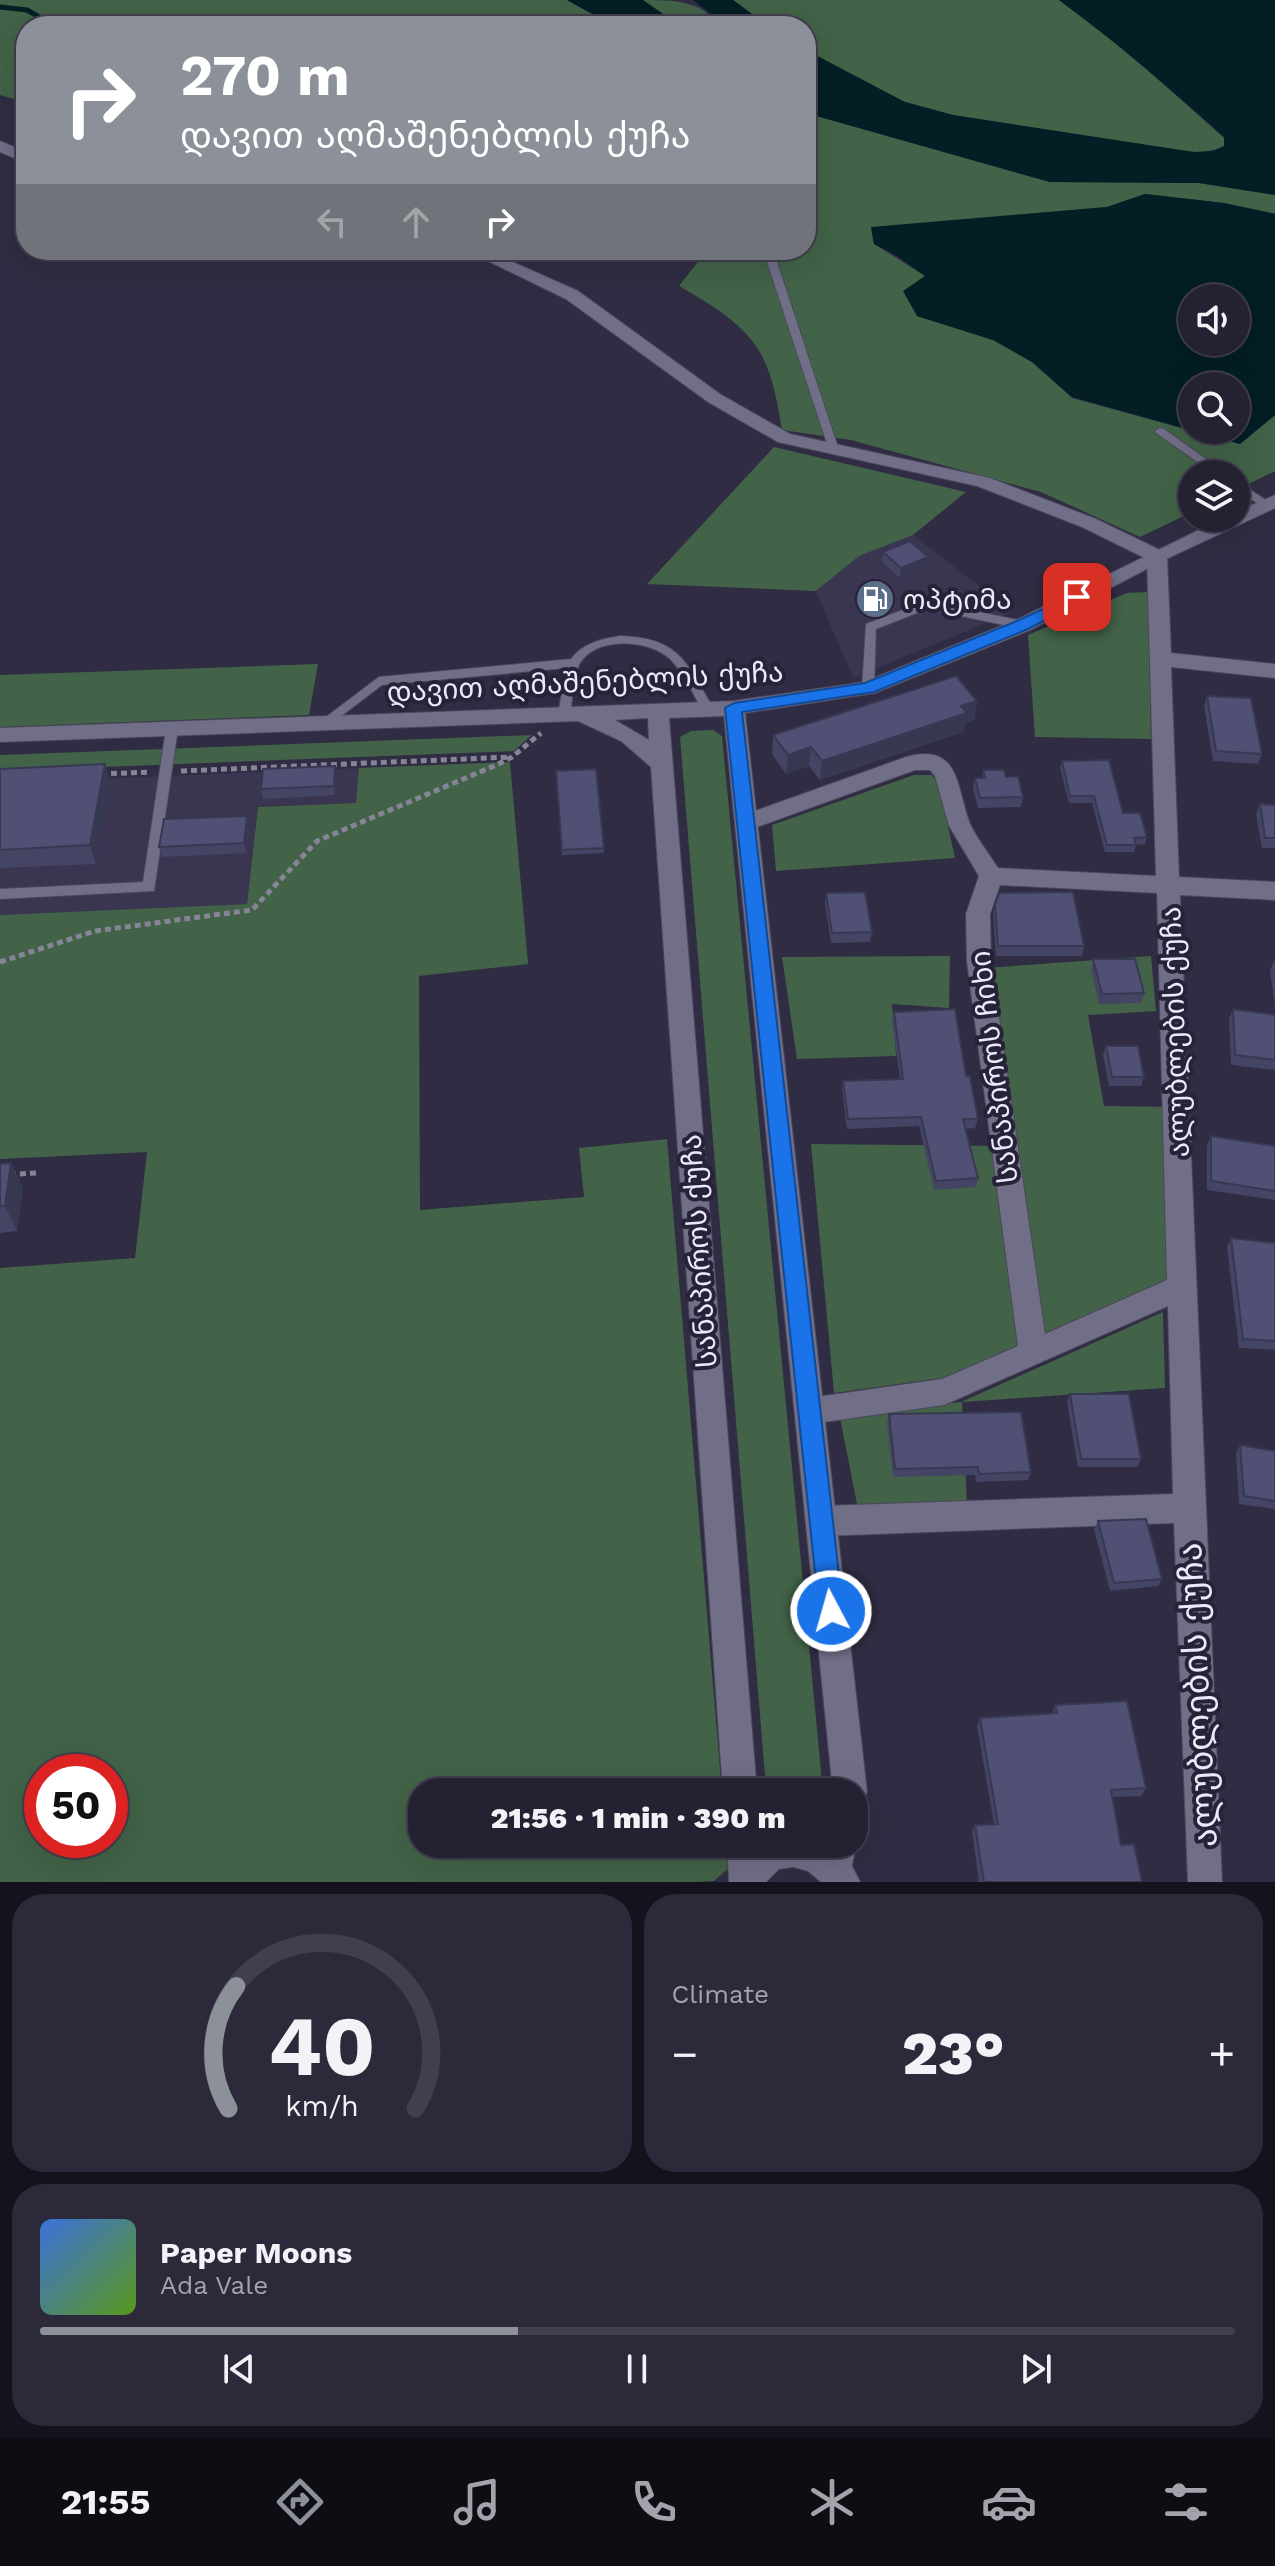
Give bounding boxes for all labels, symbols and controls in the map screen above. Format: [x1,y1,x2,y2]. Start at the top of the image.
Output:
text: 270 m [180,43,350,109]
icon: right [48,48,152,152]
text: დავით აღმაშენებლის ქუჩა [180,115,691,157]
icon: left [310,200,354,244]
icon: ahead [394,200,438,244]
icon: right [478,200,522,244]
map controls [1178,284,1250,532]
button: sound [1178,284,1250,356]
button: search [1178,372,1250,444]
button: layers [1178,460,1250,532]
pin [1043,563,1111,631]
icon: arrive [1055,575,1099,619]
fuel station icon: ოპტიმა [854,578,896,620]
place label: ოპტიმა [903,583,1012,616]
street label: დავით აღმაშენებლის ქუჩა [386,655,784,709]
street label: ალუბლების ქუჩა [1154,906,1196,1158]
street label: სანაპიროს ჩიხი [963,949,1025,1185]
street label: სანაპიროს ქუჩა [674,1133,724,1369]
street label: ალუბლების ქუჩა [1169,1542,1226,1848]
position arrow [789,1569,873,1653]
speed limit sign: 50 [24,1754,128,1858]
text: 21:56 · 1 min · 390 m [490,1800,786,1835]
text: Climate [672,1979,769,2009]
text: 40 [268,1998,375,2095]
text: 23° [902,2018,1004,2089]
text: − [672,2028,698,2080]
text: + [1208,2028,1235,2080]
text: km/h [285,2089,359,2123]
text: Paper Moons [160,2235,352,2270]
text: Ada Vale [160,2270,268,2300]
icon: previous [217,2347,261,2391]
icon: pause [615,2347,659,2391]
icon: next [1014,2347,1058,2391]
icon: directions [272,2474,328,2530]
icon: music [449,2474,505,2530]
icon: phone [626,2474,682,2530]
icon: climate [804,2474,860,2530]
icon: car [981,2474,1037,2530]
icon: filters [1158,2474,1214,2530]
text: 21:55 [61,2481,150,2523]

